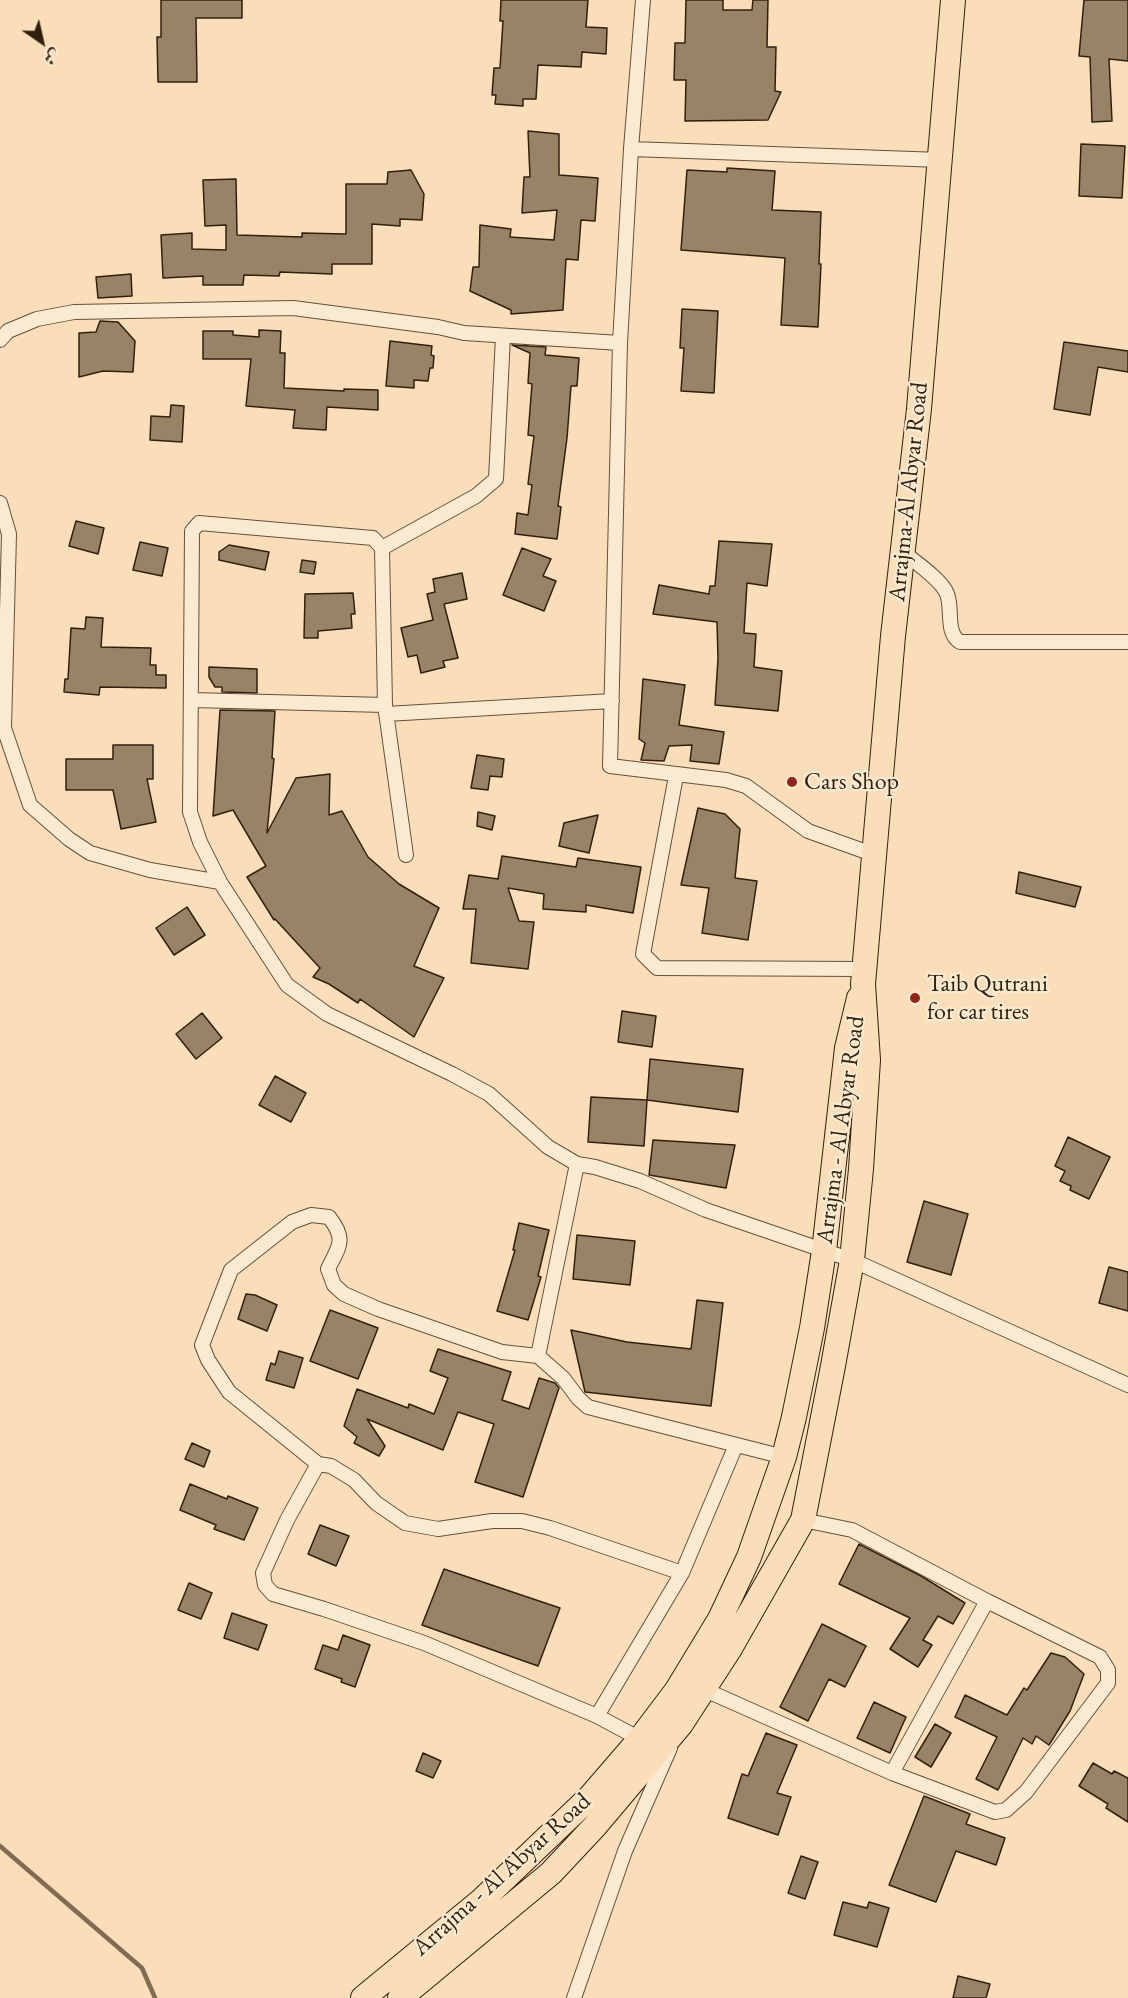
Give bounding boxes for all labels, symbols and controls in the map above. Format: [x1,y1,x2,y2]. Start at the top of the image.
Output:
north arrow [12,12,72,72]
text: ش [40,44,65,70]
street label: Arrajma-Al Abyar Road [883,381,935,603]
place label: Cars Shop [804,768,899,796]
marker: Cars Shop [785,775,799,789]
place label: Taib Qutrani for car tires [927,970,1048,1026]
marker: Taib Qutrani for car tires [908,991,922,1005]
street label: Arrajma - Al Abyar Road [811,1014,871,1246]
street label: Arrajma - Al Abyar Road [407,1787,597,1963]

